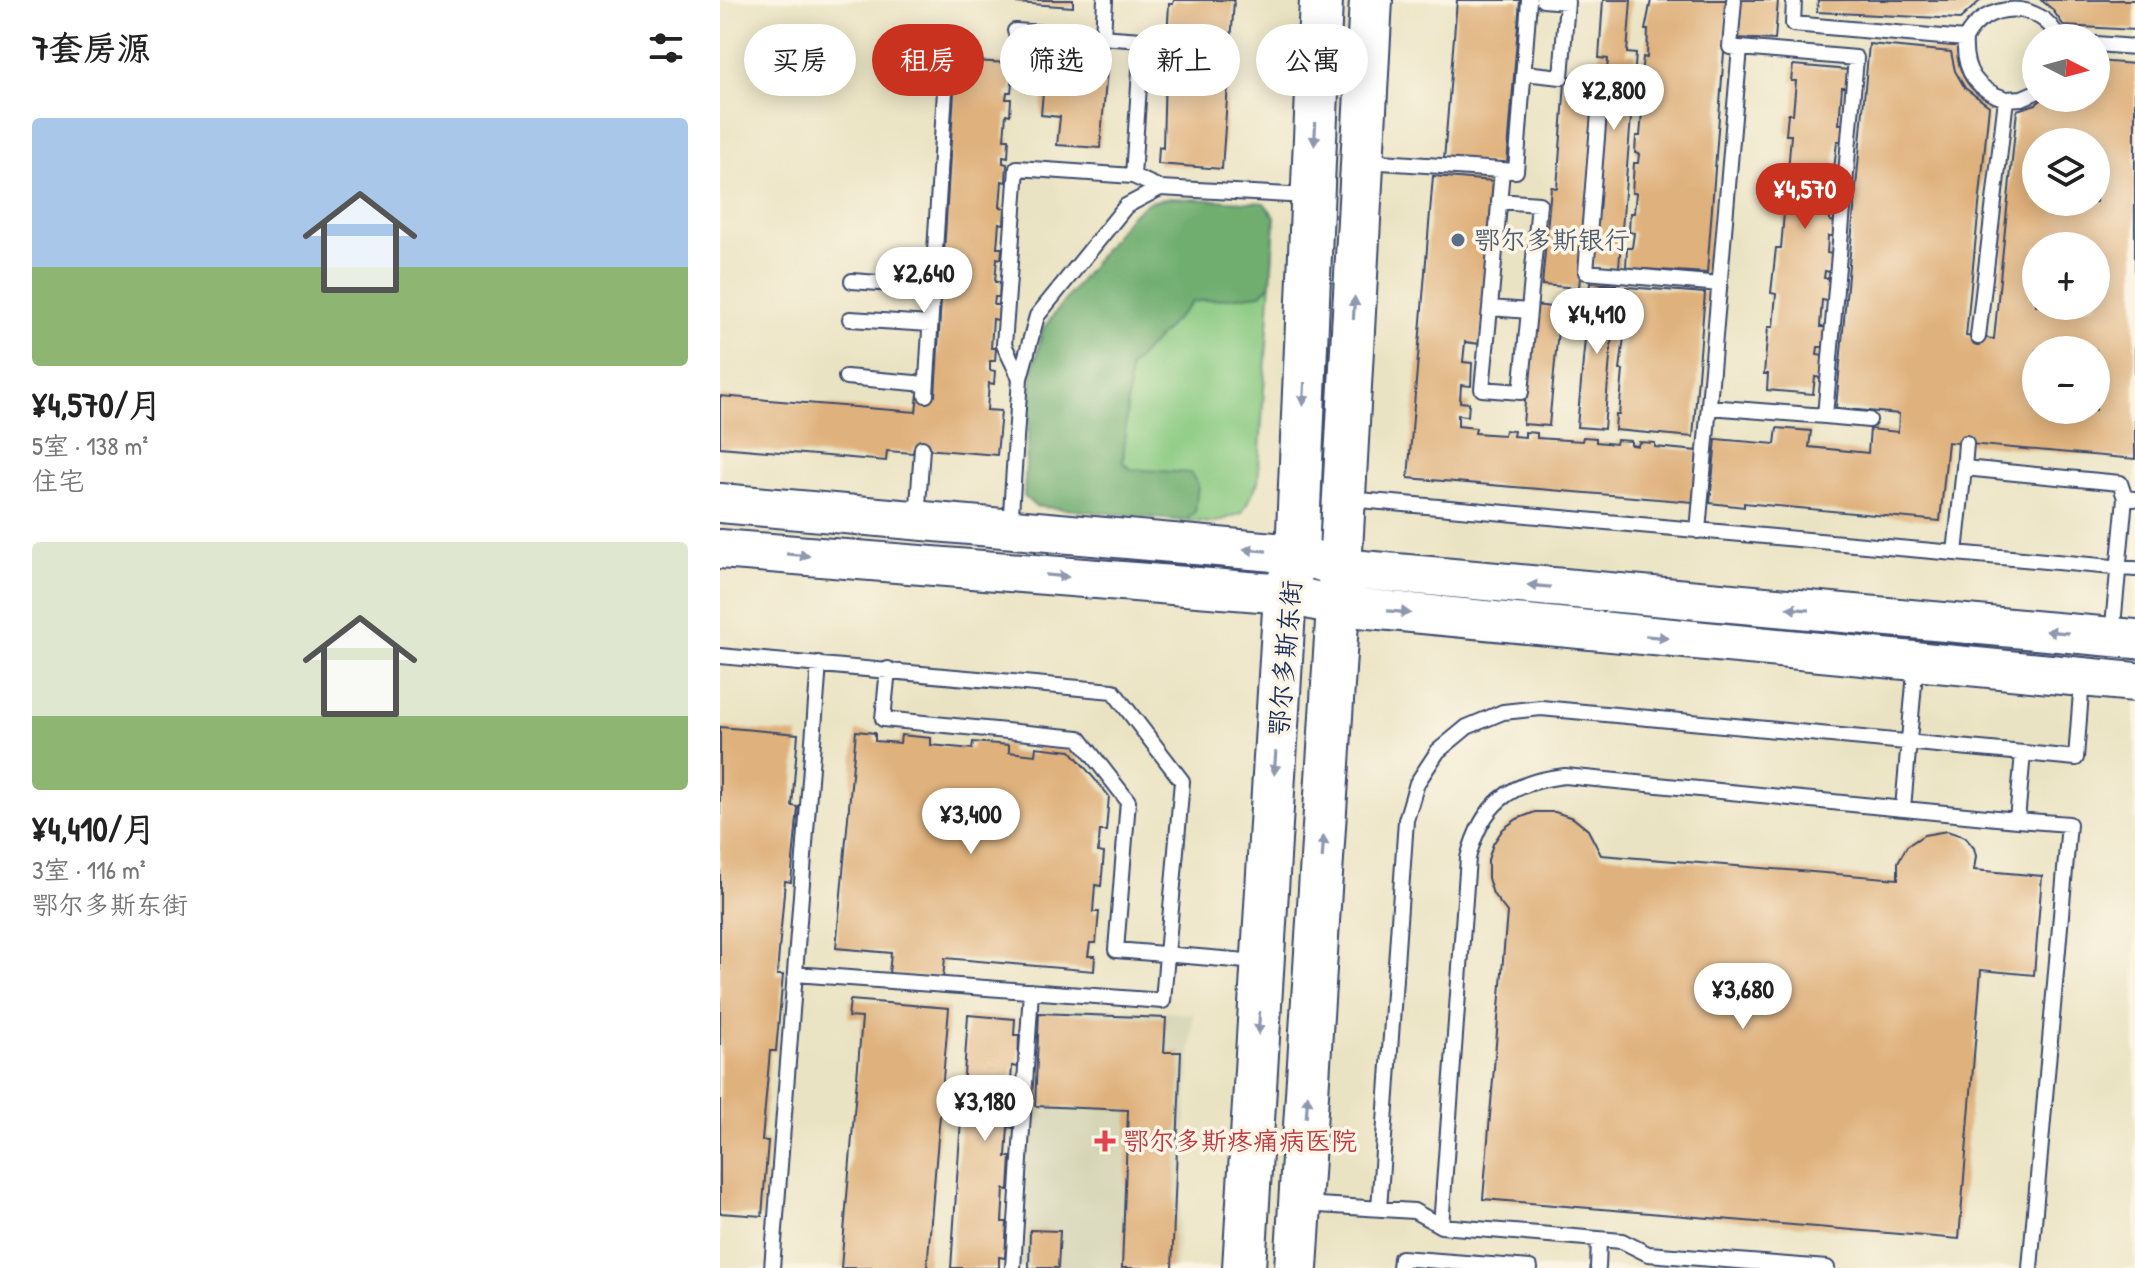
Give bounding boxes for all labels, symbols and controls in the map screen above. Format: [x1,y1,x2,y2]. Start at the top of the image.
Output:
chip: 买房 [744,24,856,96]
chip: 租房 [872,24,984,96]
chip: 筛选 [1000,24,1112,96]
chip: 新上 [1128,24,1240,96]
chip: 公寓 [1256,24,1368,96]
north arrow [2022,24,2110,112]
map controls [2022,24,2110,424]
text: 7套房源 [32,25,151,71]
icon: filters [644,26,688,70]
pin: ¥2,800 [1549,64,1679,132]
text: ¥2,800 [1582,72,1646,107]
one-way arrow [1309,122,1322,147]
button: layers [2022,128,2110,216]
pin: ¥4,570 [1740,163,1870,231]
icon: home [288,170,432,314]
text: ¥4,570 [1774,171,1836,206]
place label: 鄂尔多斯银行 [1474,222,1630,257]
marker: 鄂尔多斯银行 [1449,231,1467,249]
button: + [2022,232,2110,320]
pin: ¥2,640 [859,247,989,315]
text: ¥2,640 [893,255,955,290]
pin: ¥4,410 [1532,288,1662,356]
one-way arrow [1348,295,1361,320]
text: ¥4,410 [1568,296,1626,331]
button: − [2022,336,2110,424]
text: ¥4,570/月 [32,382,162,428]
one-way arrow [1298,382,1311,407]
text: 5室 · 138 m² [32,428,148,463]
text: 住宅 [32,463,84,498]
one-way arrow [1242,543,1267,556]
one-way arrow [786,549,811,562]
one-way arrow [1045,570,1070,583]
street label: 鄂尔多斯东街 [1260,579,1309,737]
one-way arrow [1526,579,1551,592]
icon: home [288,594,432,738]
one-way arrow [1785,602,1810,615]
one-way arrow [1387,605,1412,618]
one-way arrow [2044,625,2069,638]
one-way arrow [1645,630,1670,643]
one-way arrow [1268,751,1281,776]
pin: ¥3,400 [906,788,1036,856]
text: ¥3,400 [940,796,1002,831]
text: ¥4,410/月 [32,806,156,852]
one-way arrow [1317,834,1330,859]
text: 3室 · 116 m² [32,852,146,887]
text: 鄂尔多斯东街 [32,887,188,922]
pin: ¥3,680 [1678,963,1808,1031]
text: ¥3,680 [1712,971,1774,1006]
one-way arrow [1252,1011,1265,1036]
pin: ¥3,180 [920,1075,1050,1143]
text: ¥3,180 [954,1083,1016,1118]
one-way arrow [1300,1093,1313,1118]
place label: 鄂尔多斯疼痛病医院 [1123,1123,1357,1158]
marker: 鄂尔多斯疼痛病医院 [1094,1130,1116,1152]

